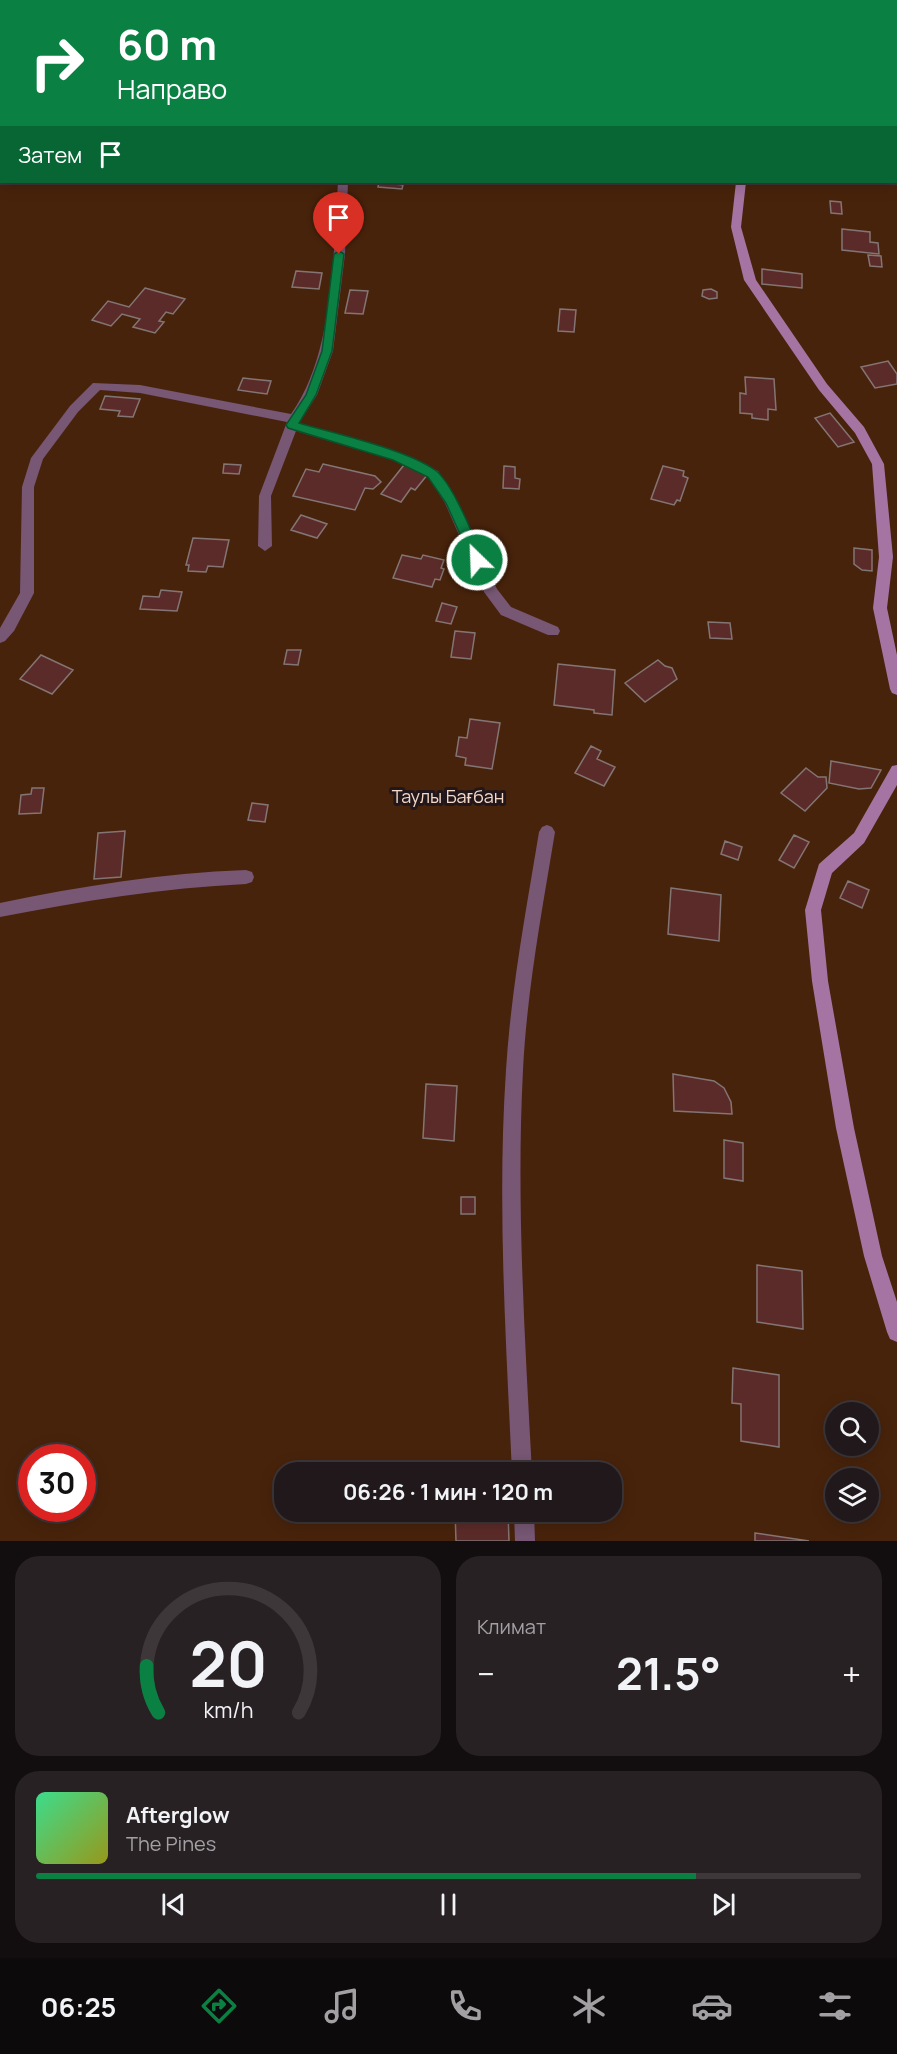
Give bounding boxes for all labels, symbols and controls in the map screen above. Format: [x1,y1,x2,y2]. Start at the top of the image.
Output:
text: 60 m [117,15,217,73]
icon: right [18,24,96,102]
text: Направо [117,70,227,107]
icon: arrive [94,138,127,171]
text: Затем [18,140,82,170]
pin [313,192,364,254]
icon: arrive [322,201,355,234]
position arrow [445,528,509,592]
park label: Таулы Бағбан [392,784,504,808]
map controls [825,1402,879,1522]
button: search [825,1402,879,1456]
speed limit sign: 30 [18,1444,96,1522]
button: layers [825,1468,879,1522]
text: 06:26 · 1 мин · 120 m [343,1477,553,1507]
text: Климат [477,1613,546,1640]
text: 20 [189,1620,267,1706]
text: 21.5° [616,1642,721,1704]
text: − [477,1651,495,1696]
text: + [842,1651,861,1696]
text: km/h [203,1695,253,1724]
text: Afterglow [126,1800,230,1830]
text: The Pines [126,1830,216,1857]
icon: previous [157,1888,190,1921]
icon: pause [432,1888,465,1921]
icon: next [707,1888,740,1921]
icon: directions [198,1985,240,2027]
icon: music [321,1985,363,2027]
icon: phone [444,1985,486,2027]
icon: climate [568,1985,610,2027]
icon: car [691,1985,733,2027]
icon: filters [814,1985,856,2027]
text: 06:25 [41,1988,116,2025]

